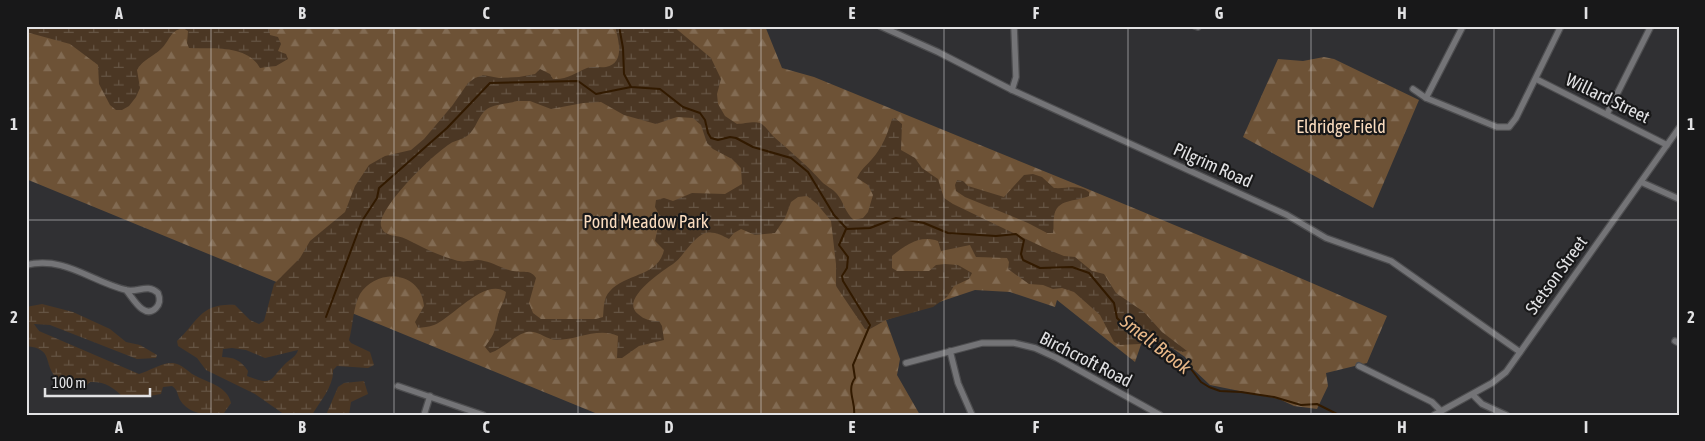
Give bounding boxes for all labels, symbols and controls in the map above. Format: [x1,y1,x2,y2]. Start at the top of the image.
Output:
text: A [114,4,123,22]
text: B [298,4,306,22]
text: C [482,4,490,22]
text: D [665,4,674,22]
text: E [849,4,856,22]
text: F [1033,4,1040,22]
text: G [1215,4,1224,22]
text: H [1397,4,1407,22]
text: I [1584,4,1588,22]
street label: Willard Street [1563,69,1653,127]
text: 1 [10,115,18,133]
text: 1 [1687,115,1695,133]
park label: Eldridge Field [1296,116,1386,137]
street label: Pilgrim Road [1170,138,1256,192]
park label: Pond Meadow Park [583,211,709,232]
street label: Stetson Street [1521,232,1591,318]
text: 2 [10,308,18,326]
text: 2 [1687,308,1695,326]
water label: Smelt Brook [1115,309,1196,379]
street label: Birchcroft Road [1036,327,1136,391]
scale bar [45,366,150,398]
text: 100 m [52,374,86,391]
text: A [114,418,123,436]
text: B [298,418,306,436]
text: C [482,418,490,436]
text: D [665,418,674,436]
text: E [849,418,856,436]
text: F [1033,418,1040,436]
text: G [1215,418,1224,436]
text: H [1397,418,1407,436]
text: I [1584,418,1588,436]

